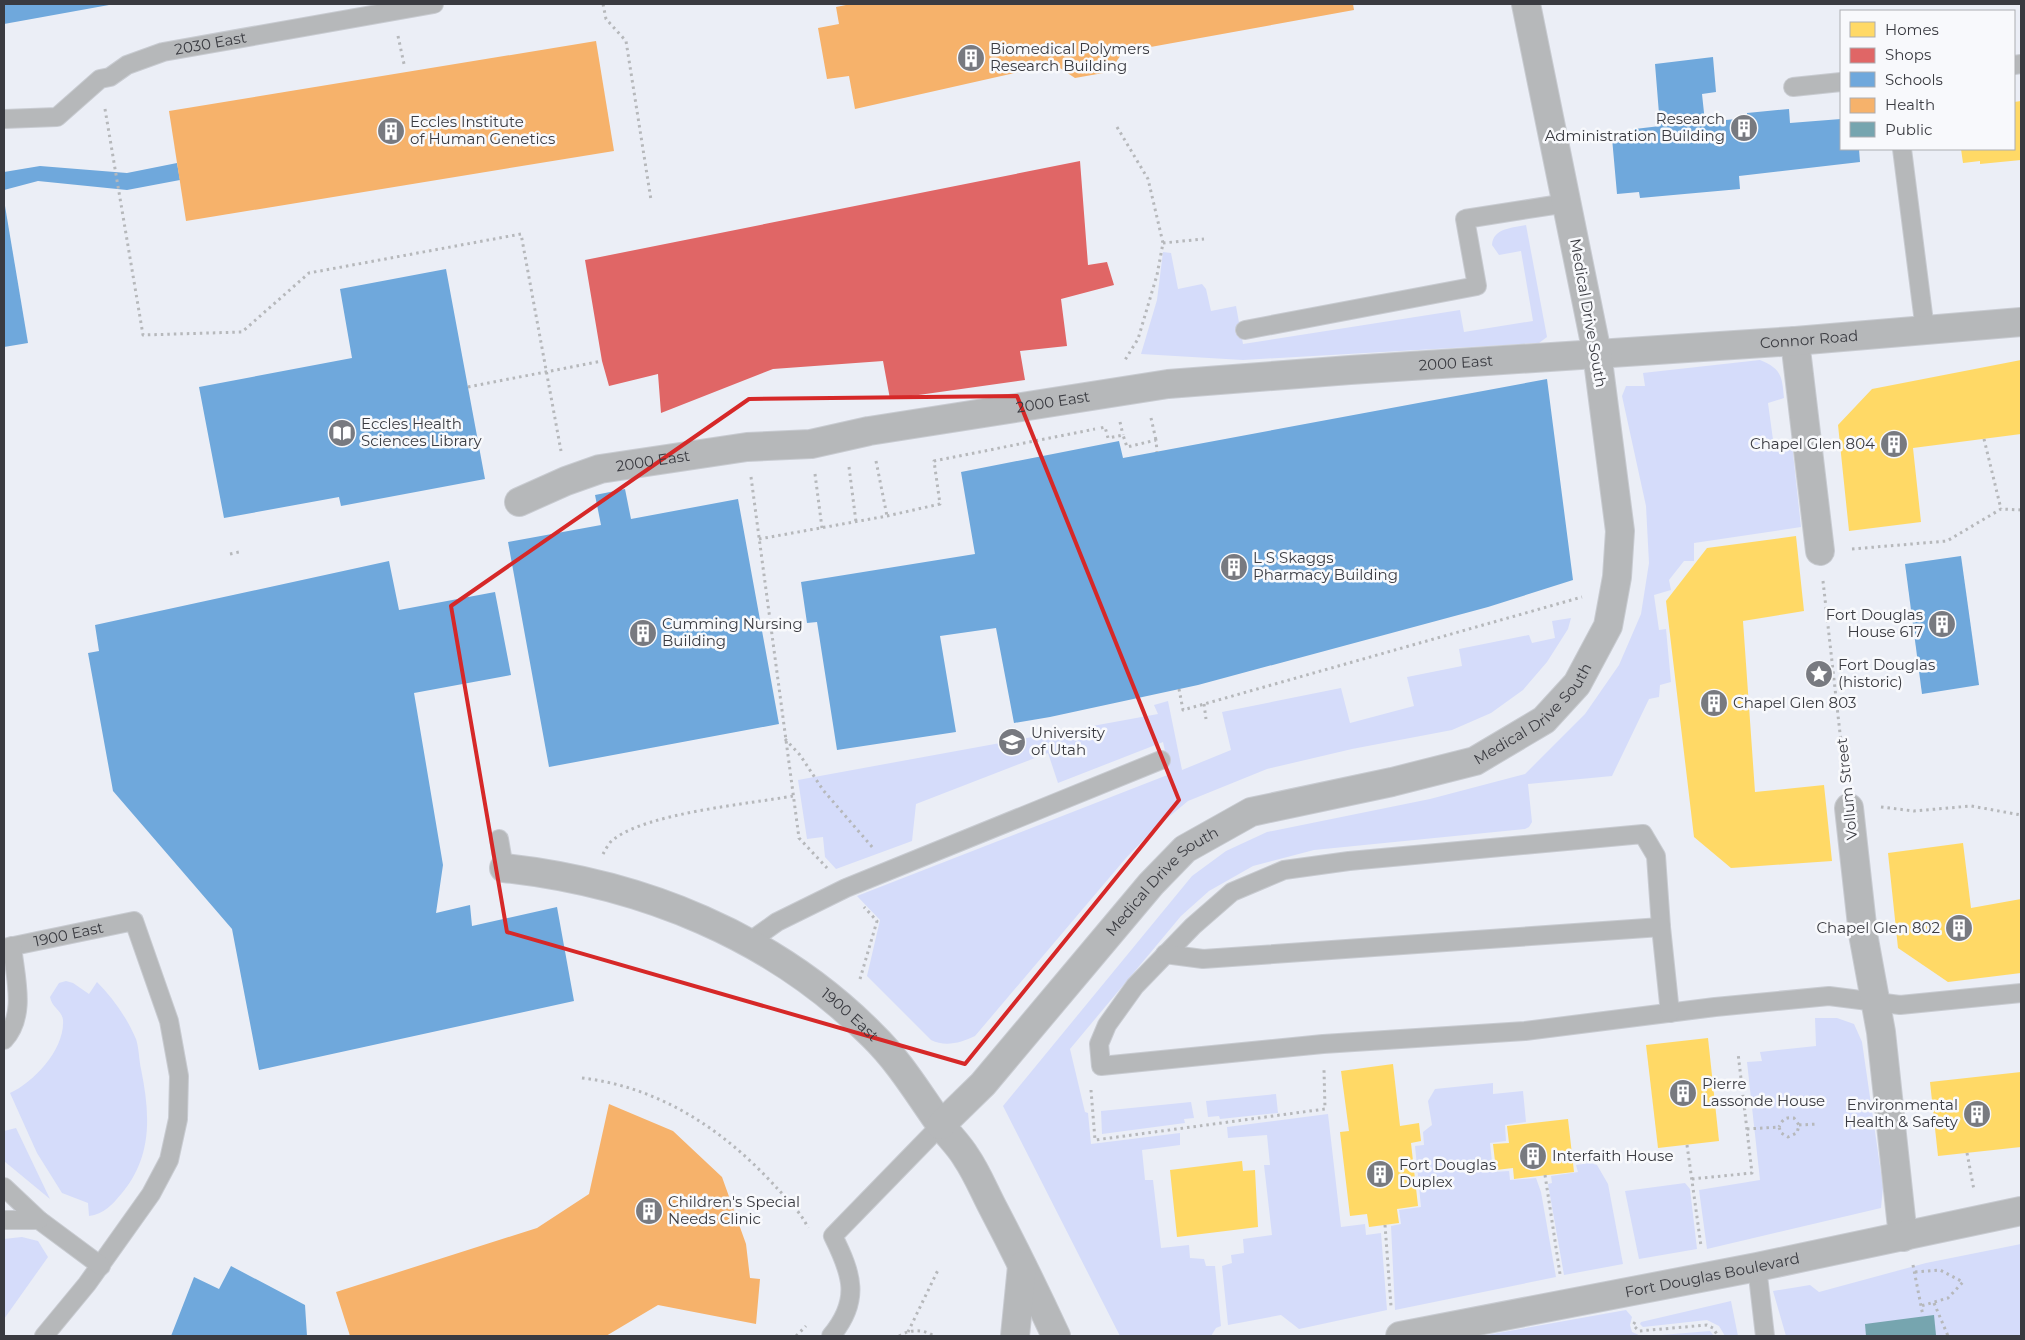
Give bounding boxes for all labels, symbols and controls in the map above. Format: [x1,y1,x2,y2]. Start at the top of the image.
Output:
legend [1840,10,2015,150]
text: Homes [1885,20,1939,39]
street label: 2030 East [173,27,248,59]
place label: Biomedical Polymers Research Building [990,39,1150,75]
building icon: Biomedical Polymers Research Building [956,43,986,73]
text: Shops [1885,45,1931,64]
text: Schools [1885,70,1943,89]
text: Health [1885,95,1935,114]
place label: Research Administration Building [1545,109,1725,145]
place label: Eccles Institute of Human Genetics [410,112,555,148]
building icon: Research Administration Building [1729,113,1759,143]
building icon: Eccles Institute of Human Genetics [376,116,406,146]
text: Public [1885,120,1933,139]
street label: Medical Drive South [1566,237,1611,389]
street label: Connor Road [1759,326,1859,352]
street label: 2000 East [1418,351,1494,375]
street label: 2000 East [1015,386,1091,417]
place label: Eccles Health Sciences Library [361,414,483,450]
library icon: Eccles Health Sciences Library [327,418,357,448]
building icon: Chapel Glen 804 [1879,429,1909,459]
place label: Chapel Glen 804 [1750,434,1875,453]
street label: 2000 East [615,446,691,475]
place label: L S Skaggs Pharmacy Building [1253,548,1398,584]
building icon: L S Skaggs Pharmacy Building [1219,552,1249,582]
place label: Fort Douglas House 617 [1826,605,1923,641]
building icon: Fort Douglas House 617 [1927,609,1957,639]
place label: Cumming Nursing Building [662,614,803,650]
building icon: Cumming Nursing Building [628,618,658,648]
place label: Fort Douglas (historic) [1838,655,1935,691]
place icon: Fort Douglas (historic) [1804,659,1834,689]
street label: Medical Drive South [1470,660,1595,769]
building icon: Chapel Glen 803 [1699,688,1729,718]
place label: Chapel Glen 803 [1733,693,1856,712]
place label: University of Utah [1031,723,1106,759]
school or university icon: University of Utah [997,727,1027,757]
street label: Vollum Street [1832,737,1861,841]
street label: Medical Drive South [1101,822,1222,940]
building icon: Chapel Glen 802 [1944,913,1974,943]
street label: 1900 East [32,918,105,951]
place label: Chapel Glen 802 [1816,918,1940,937]
street label: 1900 East [818,984,883,1045]
place label: Pierre Lassonde House [1702,1074,1825,1110]
building icon: Pierre Lassonde House [1668,1078,1698,1108]
place label: Environmental Health & Safety [1844,1095,1959,1131]
building icon: Environmental Health & Safety [1962,1099,1992,1129]
building icon: Interfaith House [1518,1141,1548,1171]
place label: Interfaith House [1552,1146,1673,1165]
place label: Fort Douglas Duplex [1399,1155,1496,1191]
building icon: Fort Douglas Duplex [1365,1159,1395,1189]
place label: Children's Special Needs Clinic [668,1192,800,1228]
building icon: Children's Special Needs Clinic [634,1196,664,1226]
street label: Fort Douglas Boulevard [1623,1248,1801,1301]

